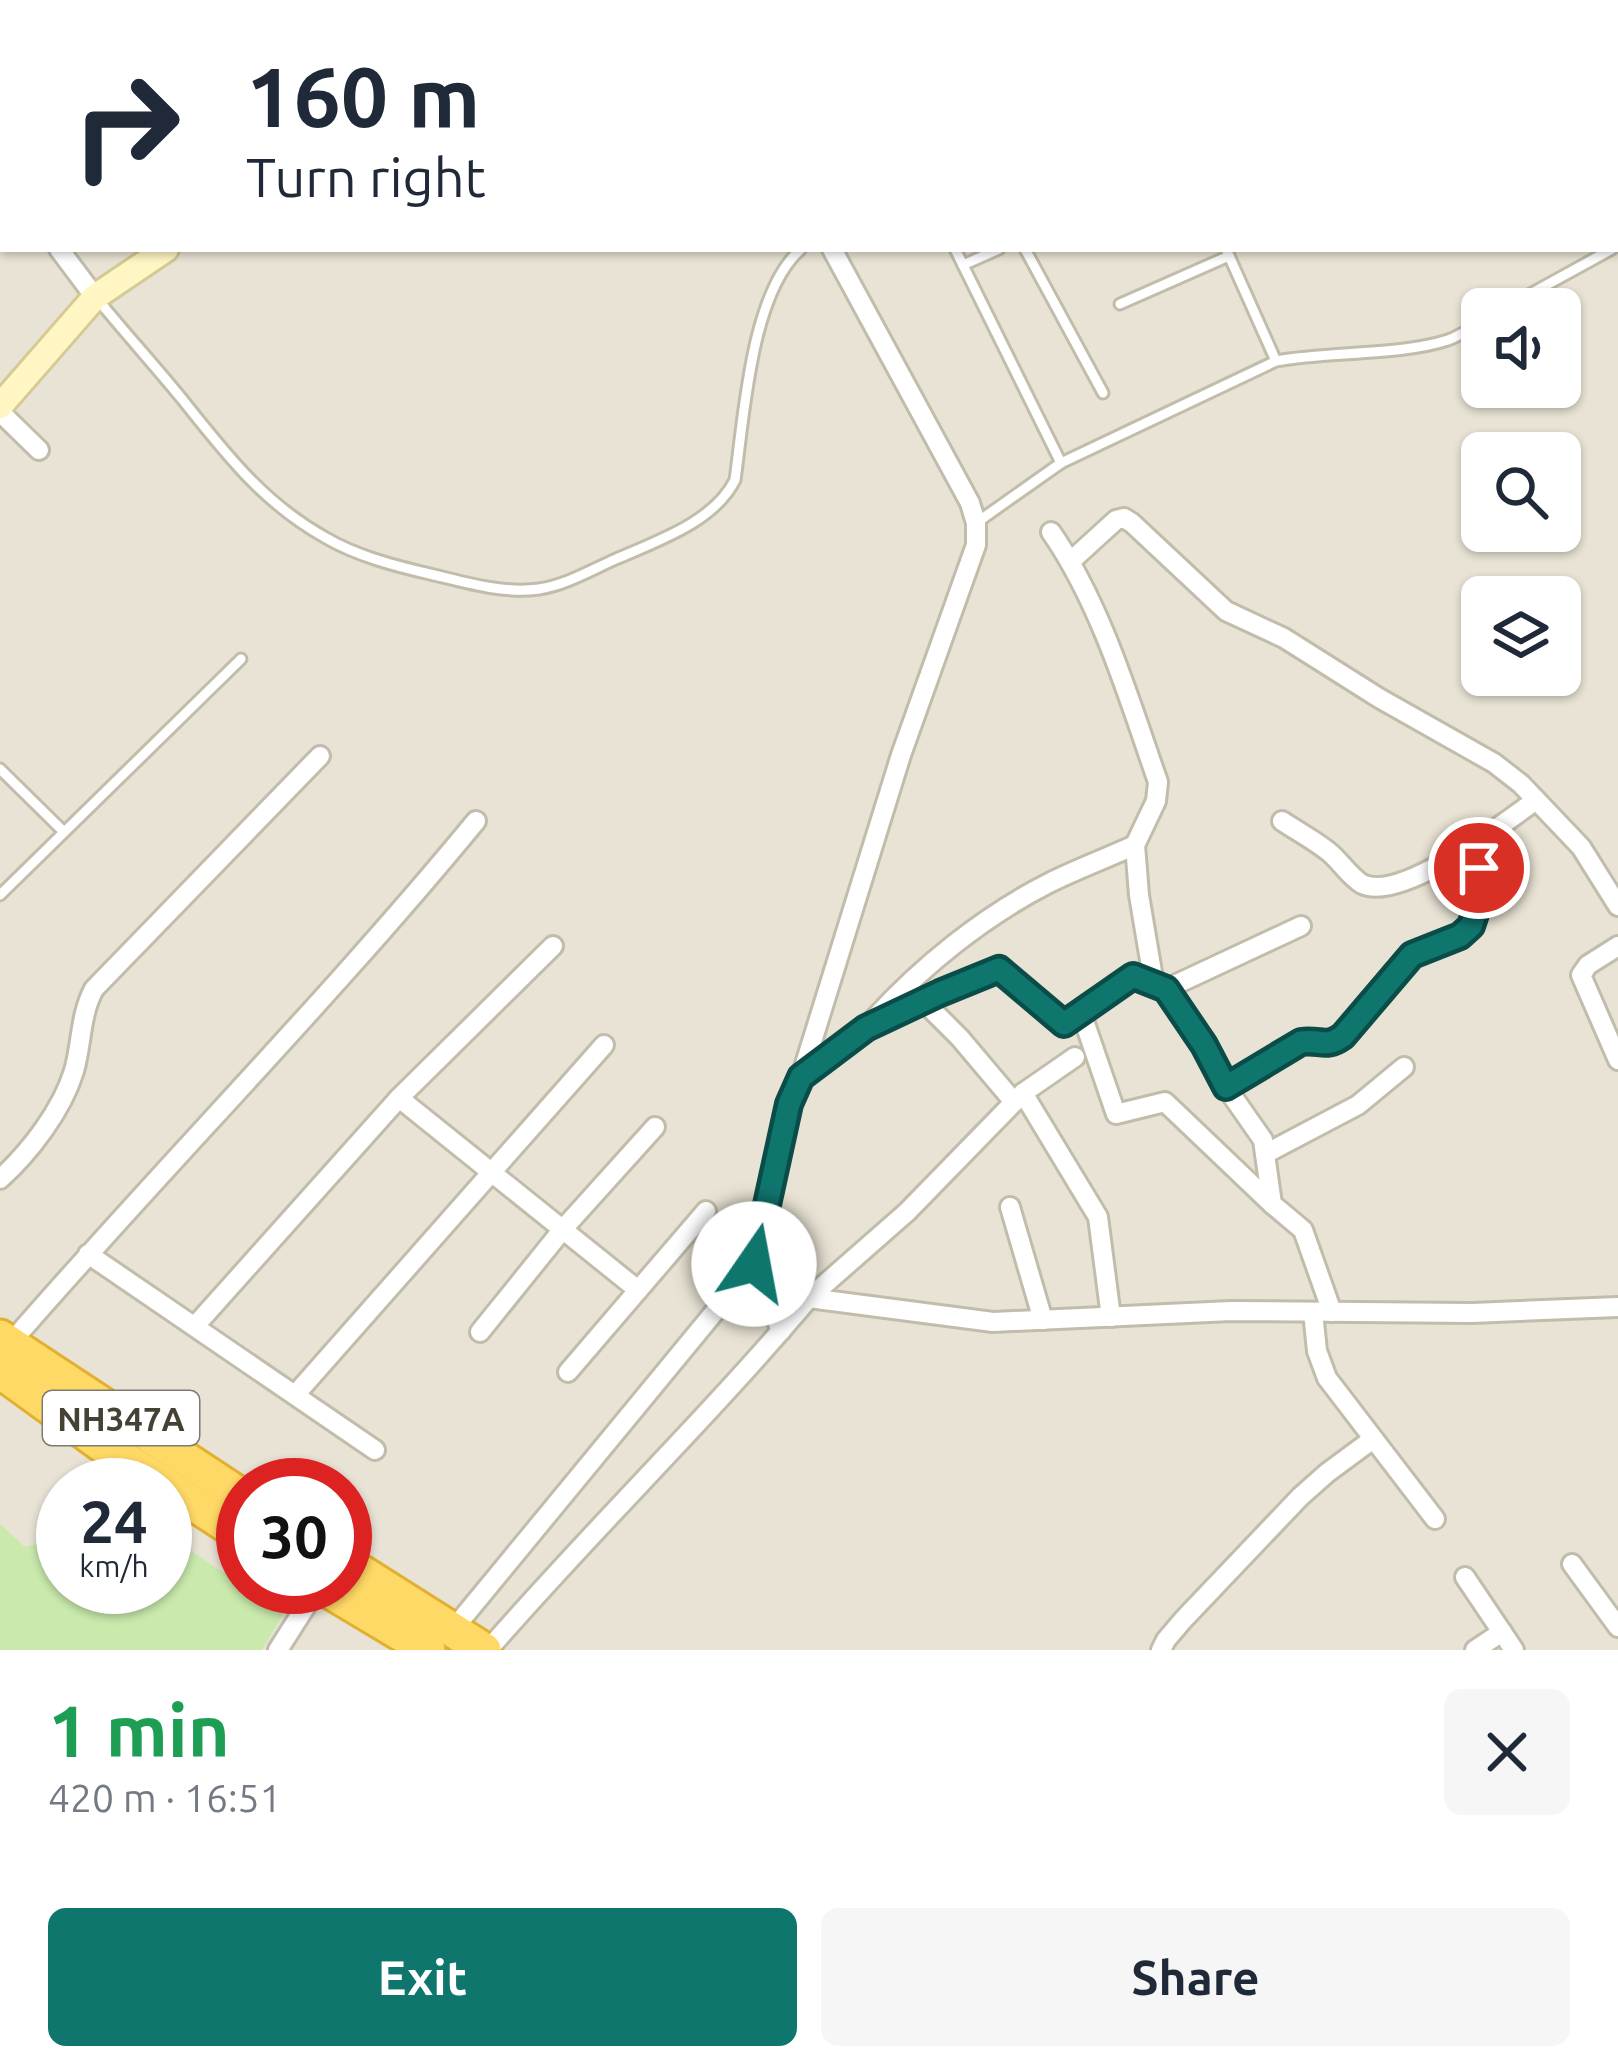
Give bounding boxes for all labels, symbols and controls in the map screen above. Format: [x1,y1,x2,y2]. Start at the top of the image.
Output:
icon: right [48,48,204,204]
text: 160 m [246,49,480,143]
text: Turn right [246,147,486,207]
map controls [1461,288,1581,696]
button: sound [1461,288,1581,408]
button: search [1461,432,1581,552]
button: layers [1461,576,1581,696]
pin [1428,817,1530,919]
icon: arrive [1446,835,1512,901]
position arrow [691,1201,817,1327]
road number: NH347A [43,1391,199,1445]
speed limit sign: 30 [216,1458,372,1614]
text: 24 [80,1487,148,1554]
text: km/h [79,1549,149,1583]
button: close [1444,1689,1570,1815]
text: 1 min [48,1690,230,1771]
text: 420 m · 16:51 [48,1776,282,1819]
button: Exit [48,1908,797,2046]
button: Share [821,1908,1570,2046]

